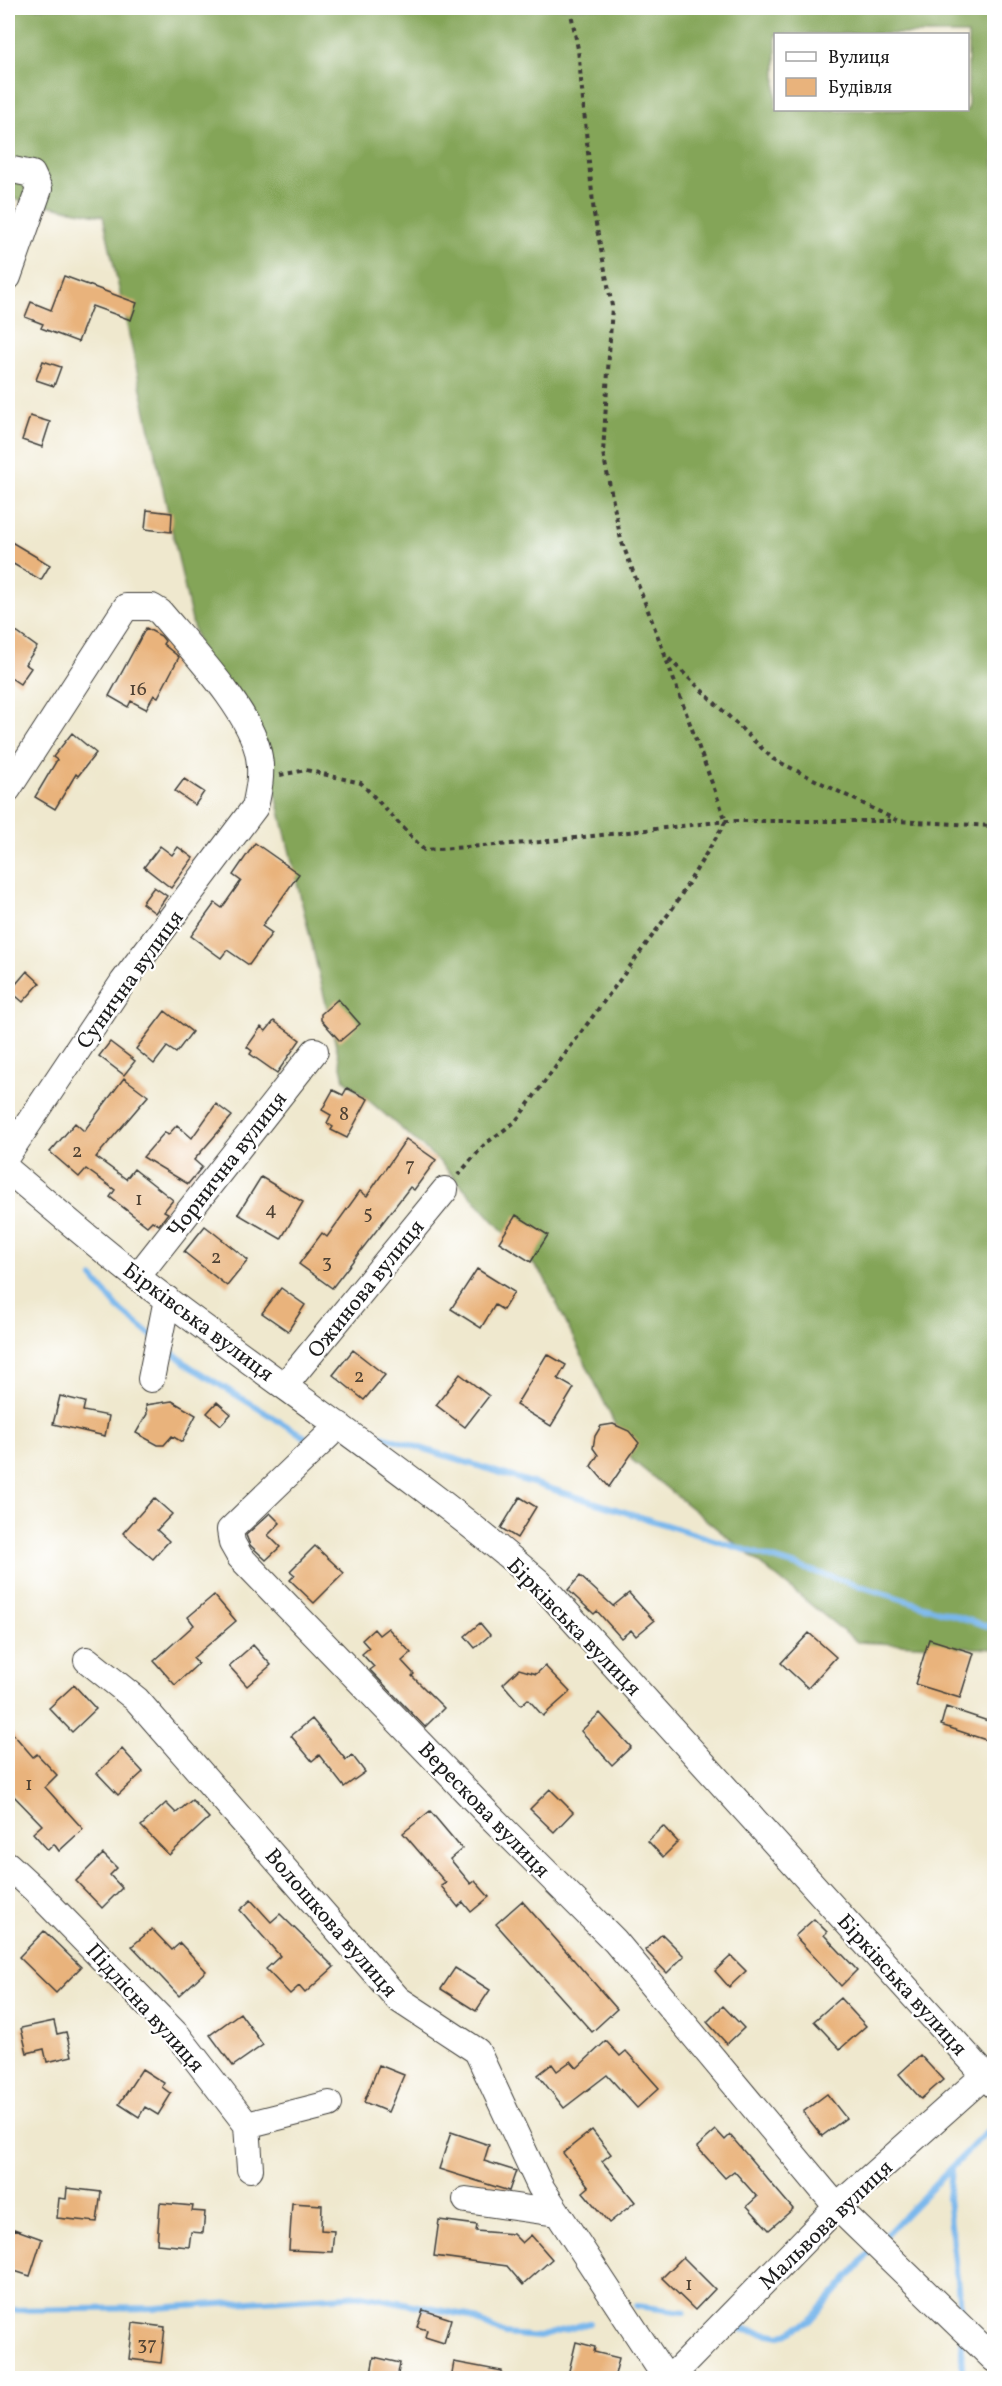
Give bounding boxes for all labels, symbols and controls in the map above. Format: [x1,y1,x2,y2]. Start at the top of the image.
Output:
legend [774,33,969,111]
text: Вулиця [828,46,890,71]
text: Будівля [828,76,892,101]
house number: 16 [129,676,147,704]
street label: Сунична вулиця [70,905,192,1056]
street label: Чорнична вулиця [161,1085,295,1246]
house number: 8 [339,1101,349,1129]
house number: 2 [72,1138,82,1166]
house number: 7 [405,1152,415,1180]
house number: 1 [135,1186,143,1214]
house number: 4 [265,1196,277,1224]
house number: 5 [363,1200,373,1228]
street label: Ожинова вулиця [301,1214,433,1366]
house number: 2 [211,1244,221,1272]
house number: 3 [322,1249,332,1277]
street label: Бірківська вулиця [116,1256,279,1390]
house number: 2 [354,1363,364,1391]
street label: Бірківська вулиця [499,1552,648,1704]
street label: Верескова вулиця [410,1736,556,1886]
house number: 1 [25,1771,33,1799]
street label: Волошкова вулиця [256,1842,404,2005]
street label: Бірківська вулиця [829,1908,974,2064]
street label: Підлісна вулиця [78,1937,211,2080]
street label: Мальвова вулиця [753,2154,901,2298]
house number: 1 [685,2271,693,2299]
house number: 37 [137,2331,157,2359]

